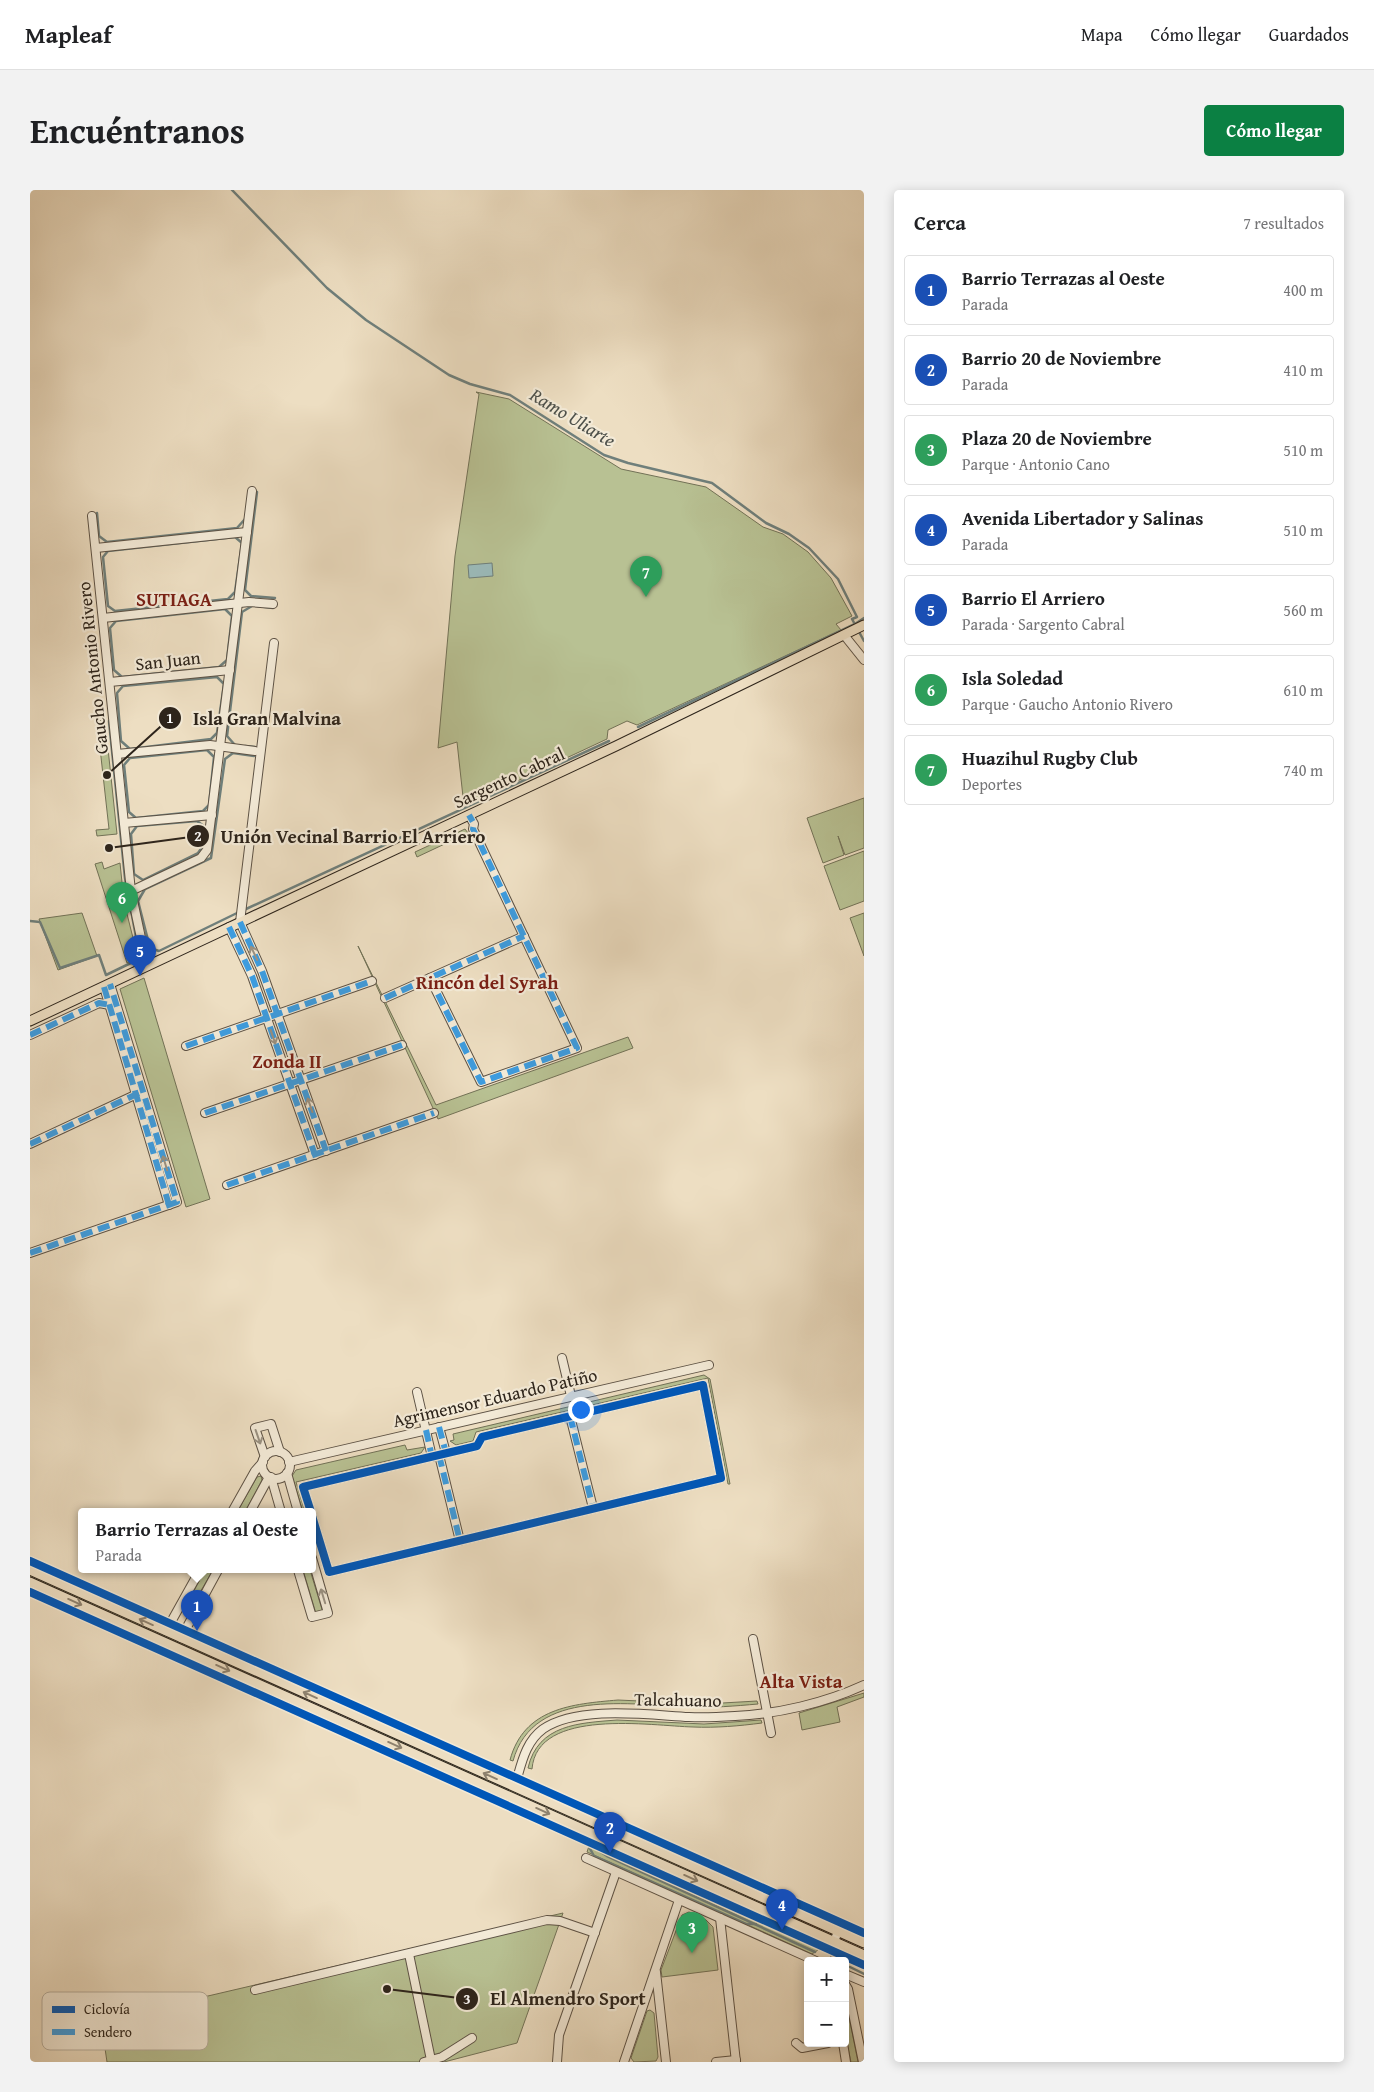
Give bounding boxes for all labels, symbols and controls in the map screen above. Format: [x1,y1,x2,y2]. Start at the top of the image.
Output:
text: Mapleaf [25,17,112,52]
text: Mapa [1081,21,1123,48]
text: Cómo llegar [1151,21,1241,48]
text: Guardados [1269,21,1349,48]
text: Encuéntranos [30,105,245,156]
button: Cómo llegar [1204,105,1344,156]
text: Cerca [914,207,966,238]
text: 7 resultados [1243,211,1324,235]
text: Barrio Terrazas al Oeste [962,264,1165,292]
text: 1 [927,278,935,302]
text: 400 m [1283,278,1323,302]
text: Parada [962,292,1008,316]
text: Barrio 20 de Noviembre [962,344,1161,372]
text: 2 [927,358,935,382]
text: 410 m [1283,358,1323,382]
text: Parada [962,372,1008,396]
water label: Ramo Uliarte [524,380,621,454]
text: Plaza 20 de Noviembre [962,424,1152,452]
text: 3 [927,438,935,462]
text: 510 m [1283,438,1323,462]
text: Parque · Antonio Cano [962,452,1110,476]
text: Avenida Libertador y Salinas [962,504,1203,532]
text: 4 [927,518,935,542]
text: 510 m [1283,518,1323,542]
text: Parada [962,532,1008,556]
pin: 7 [630,556,662,597]
street label: Gaucho Antonio Rivero [70,580,115,756]
text: Barrio El Arriero [962,584,1105,612]
district label: SUTIAGA [136,585,212,613]
text: 5 [927,598,935,622]
text: 560 m [1283,598,1323,622]
text: Parada · Sargento Cabral [962,612,1125,636]
street label: San Juan [134,644,202,677]
text: Isla Soledad [962,664,1063,692]
text: 6 [927,678,935,702]
text: 610 m [1283,678,1323,702]
text: Parque · Gaucho Antonio Rivero [962,692,1173,716]
callout: Isla Gran Malvina [158,701,351,735]
text: Isla Gran Malvina [193,704,341,732]
text: 1 [166,707,174,728]
street label: Sargento Cabral [449,740,569,815]
text: Huazihul Rugby Club [962,744,1138,772]
text: 7 [927,758,935,782]
text: 740 m [1283,758,1323,782]
text: Deportes [962,772,1022,796]
callout: Unión Vecinal Barrio El Arriero [186,819,496,853]
text: Unión Vecinal Barrio El Arriero [221,822,485,850]
text: 2 [194,825,202,846]
pin: 6 [106,882,138,923]
pin: 5 [124,935,156,976]
one-way arrow [248,945,258,960]
district label: Rincón del Syrah [416,968,559,996]
one-way arrow [269,1029,278,1044]
district label: Zonda II [252,1047,322,1075]
one-way arrow [305,1098,314,1113]
one-way arrow [159,1155,169,1171]
street label: Agrimensor Eduardo Patiño [390,1361,600,1434]
your location [568,1397,594,1423]
one-way arrow [254,1429,264,1445]
popup [78,1508,316,1573]
text: Barrio Terrazas al Oeste [96,1515,298,1543]
text: Parada [96,1543,142,1567]
one-way arrow [318,1589,328,1605]
pin: 1 [181,1590,213,1631]
one-way arrow [67,1597,82,1607]
one-way arrow [139,1616,154,1626]
one-way arrow [215,1664,230,1674]
district label: Alta Vista [760,1667,843,1695]
street label: Talcahuano [634,1685,722,1714]
one-way arrow [303,1690,318,1700]
one-way arrow [387,1741,402,1750]
one-way arrow [483,1770,498,1780]
one-way arrow [535,1807,550,1817]
pin: 2 [594,1812,626,1853]
one-way arrow [683,1873,698,1883]
pin: 4 [766,1889,798,1930]
pin: 3 [676,1912,708,1953]
map controls [804,1957,849,2047]
button: + [804,1957,849,2002]
callout: El Almendro Sport [455,1982,655,2016]
text: El Almendro Sport [490,1984,647,2012]
text: 3 [463,1988,471,2009]
legend [42,1992,208,2050]
text: Ciclovía [84,1999,130,2019]
button: − [804,2002,849,2047]
text: Sendero [84,2022,132,2042]

